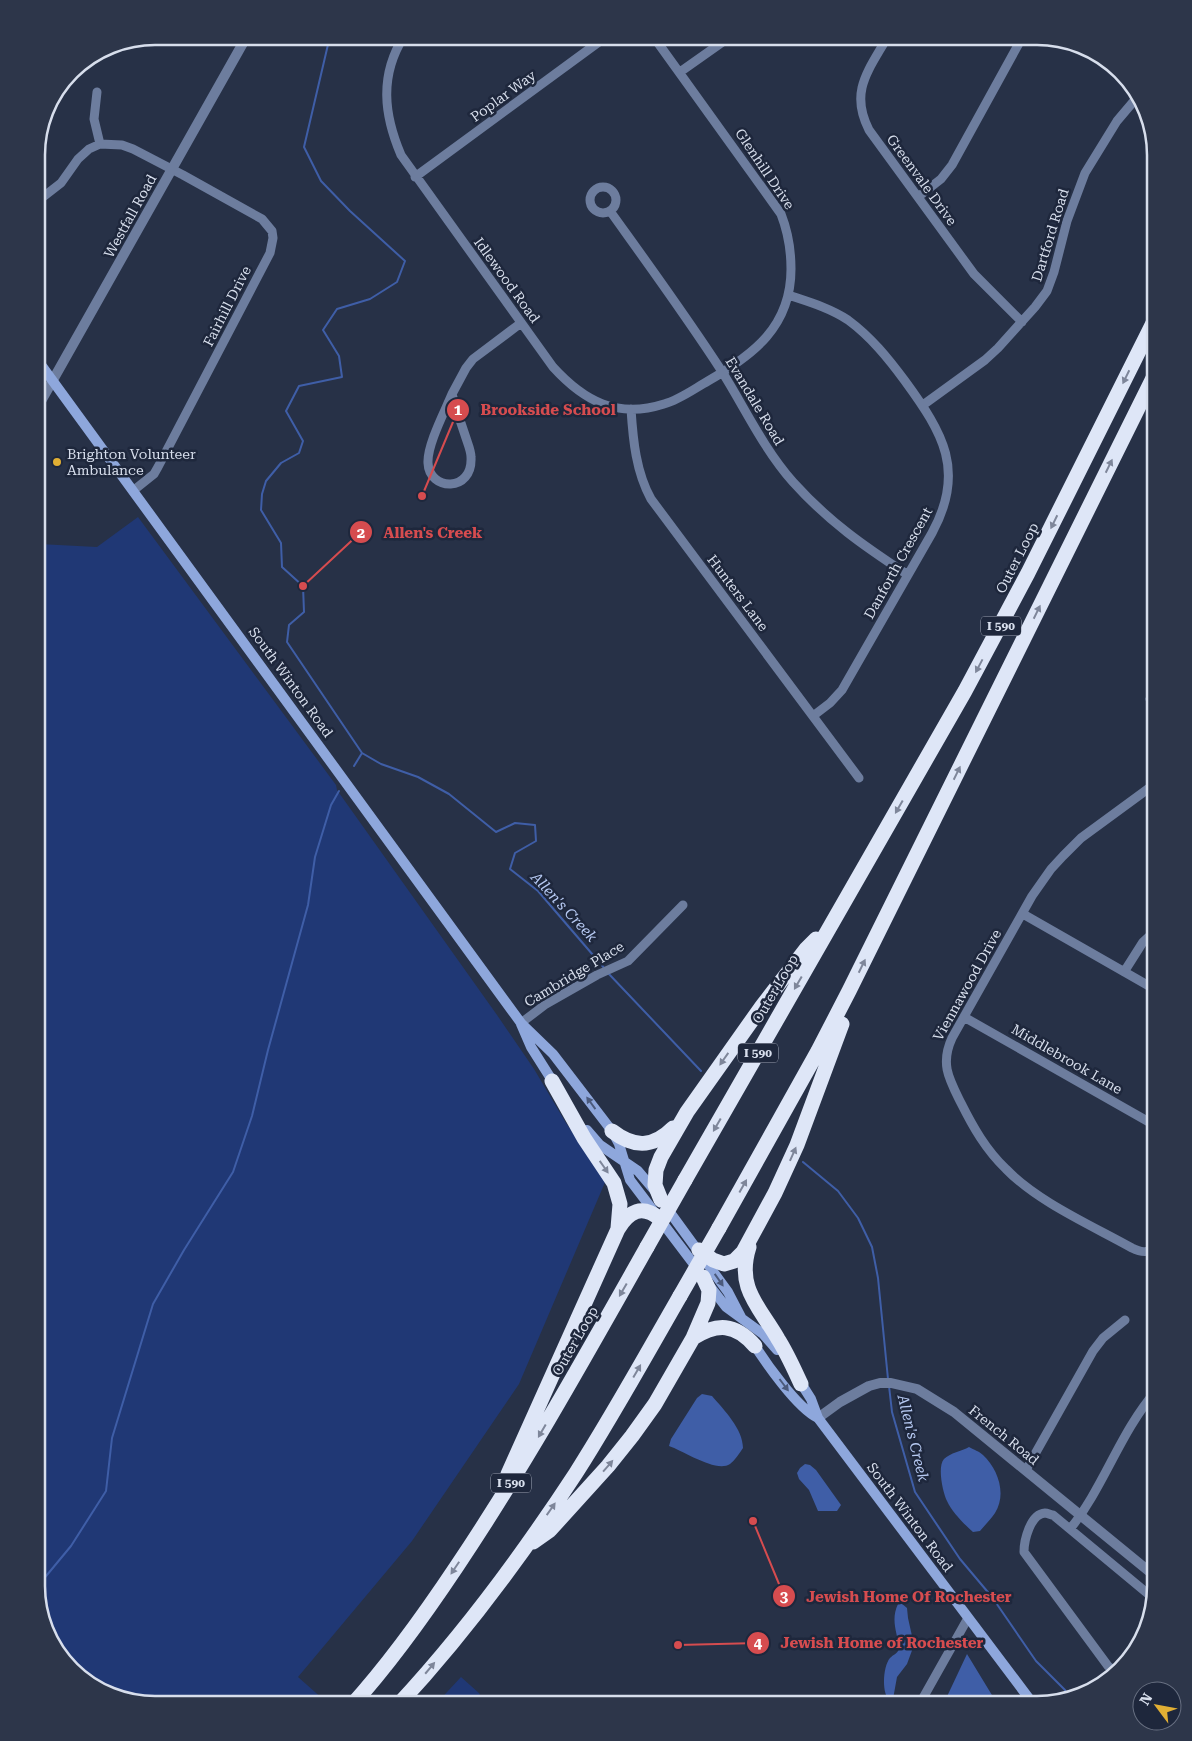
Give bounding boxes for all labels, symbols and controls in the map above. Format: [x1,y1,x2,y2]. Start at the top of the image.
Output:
street label: Poplar Way [467,67,539,125]
street label: Glenhill Drive [732,126,798,213]
street label: Greenvale Drive [884,131,961,229]
street label: Westfall Road [101,172,159,260]
street label: Dartford Road [1028,187,1072,283]
street label: Idlewood Road [471,234,543,326]
street label: Fairhill Drive [200,263,254,349]
street label: Evandale Road [722,354,788,448]
one-way arrow [1122,369,1130,384]
callout: Brookside School [445,395,626,425]
text: 1 [454,401,463,419]
text: Brookside School [480,401,616,419]
place label: Brighton Volunteer Ambulance [67,446,196,478]
marker: Brighton Volunteer Ambulance [51,456,63,468]
one-way arrow [1105,459,1113,473]
street label: Danforth Crescent [861,504,935,622]
one-way arrow [1050,515,1058,529]
callout: Allen's Creek [348,517,492,547]
street label: Outer Loop [992,520,1042,596]
text: 2 [357,524,365,542]
text: Allen's Creek [384,524,483,542]
street label: Hunters Lane [704,552,772,634]
one-way arrow [1033,604,1041,619]
road number: I 590 [981,616,1021,636]
street label: South Winton Road [246,624,336,740]
one-way arrow [975,659,983,673]
one-way arrow [953,766,961,780]
one-way arrow [894,801,903,814]
water label: Allen's Creek [526,868,601,946]
street label: Viennawood Drive [930,926,1004,1043]
street label: Cambridge Place [521,938,627,1010]
street label: Outer Loop [749,952,801,1026]
one-way arrow [858,959,866,973]
one-way arrow [793,977,802,990]
street label: Middlebrook Lane [1009,1021,1125,1097]
road number: I 590 [738,1044,778,1062]
one-way arrow [719,1052,729,1066]
one-way arrow [586,1096,596,1110]
one-way arrow [713,1118,722,1131]
one-way arrow [790,1147,798,1161]
one-way arrow [599,1161,609,1174]
one-way arrow [739,1178,747,1193]
one-way arrow [714,1273,724,1286]
one-way arrow [618,1283,627,1296]
street label: Outer Loop [549,1304,601,1378]
one-way arrow [633,1365,642,1378]
one-way arrow [779,1378,789,1392]
water label: Allen's Creek [893,1392,933,1484]
street label: French Road [966,1402,1042,1468]
one-way arrow [538,1424,547,1437]
street label: South Winton Road [864,1459,956,1575]
one-way arrow [602,1460,613,1473]
road number: I 590 [491,1474,531,1492]
one-way arrow [546,1502,556,1516]
one-way arrow [450,1561,460,1575]
callout: Jewish Home Of Rochester [771,1581,1022,1611]
text: 3 [780,1588,789,1606]
text: Jewish Home Of Rochester [806,1588,1012,1606]
callout: Jewish Home of Rochester [746,1628,994,1658]
text: 4 [754,1634,763,1652]
text: Jewish Home of Rochester [781,1634,984,1652]
one-way arrow [424,1661,435,1674]
north arrow [1132,1681,1182,1731]
text: N [1136,1690,1156,1708]

